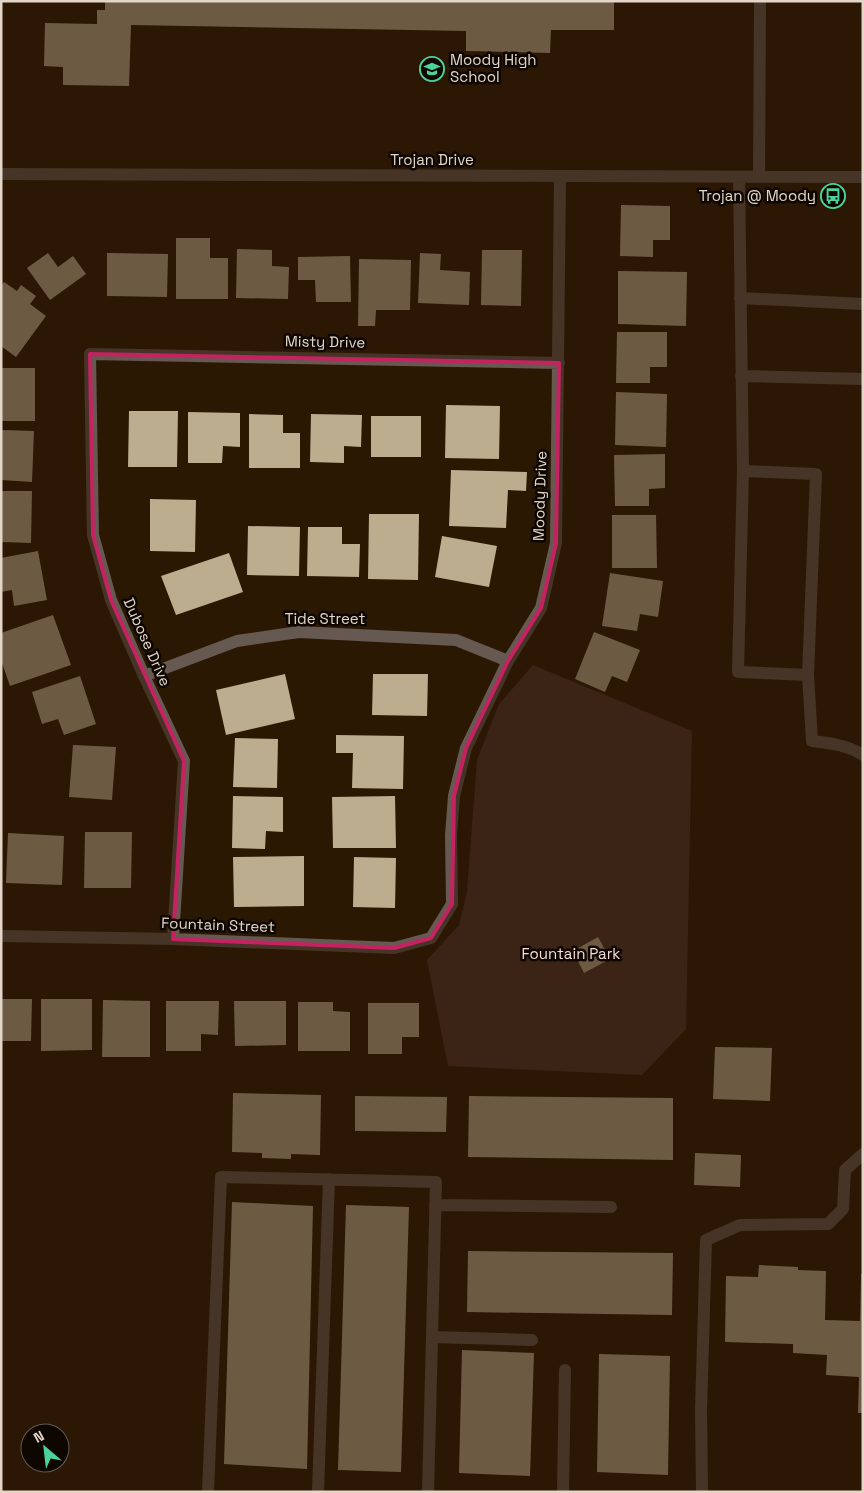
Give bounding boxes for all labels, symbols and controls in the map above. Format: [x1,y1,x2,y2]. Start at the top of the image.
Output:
place label: Moody High School [450,50,537,86]
school or university icon: Moody High School [419,56,445,82]
street label: Trojan Drive [390,150,474,169]
bus stop icon: Trojan @ Moody [820,183,846,209]
place label: Trojan @ Moody [699,186,816,205]
street label: Misty Drive [285,331,365,352]
street label: Moody Drive [528,450,551,541]
street label: Dubose Drive [120,595,175,689]
street label: Tide Street [285,609,365,628]
street label: Fountain Street [161,913,275,936]
park label: Fountain Park [522,944,620,963]
north arrow [20,1423,70,1473]
text: N [31,1426,47,1447]

